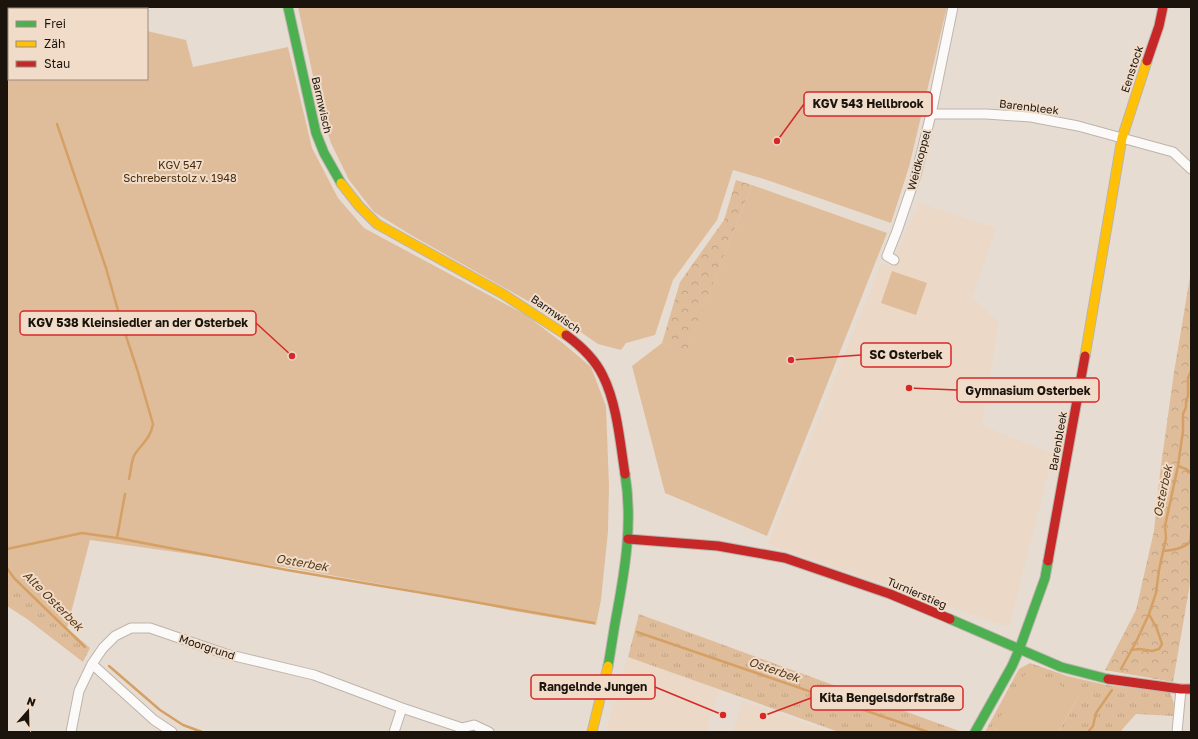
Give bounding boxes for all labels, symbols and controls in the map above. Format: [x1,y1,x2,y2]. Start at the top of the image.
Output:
legend [8,8,148,80]
text: Frei [44,16,66,31]
text: Zäh [44,36,65,51]
street label: Eenstock [1118,44,1145,94]
text: Stau [44,56,70,71]
street label: Barmwisch [310,75,335,135]
callout: KGV 543 Hellbrook [804,92,932,116]
text: KGV 543 Hellbrook [812,96,924,111]
street label: Barenbleek [998,96,1060,117]
street label: Weidkoppel [904,128,933,192]
park label: KGV 547 Schreberstolz v. 1948 [123,158,237,184]
street label: Barmwisch [529,292,584,336]
callout: KGV 538 Kleinsiedler an der Osterbek [20,311,256,335]
text: KGV 538 Kleinsiedler an der Osterbek [28,315,248,330]
callout: SC Osterbek [861,343,951,367]
text: SC Osterbek [869,347,943,362]
callout: Gymnasium Osterbek [957,378,1099,402]
text: Gymnasium Osterbek [965,383,1091,398]
street label: Barenbleek [1046,410,1069,472]
water label: Osterbek [1150,462,1176,518]
water label: Osterbek [275,551,331,575]
water label: Alte Osterbek [20,567,87,635]
street label: Turnierstieg [885,574,949,611]
street label: Moorgrund [178,631,237,662]
water label: Osterbek [747,654,803,686]
callout: Rangelnde Jungen [531,675,655,699]
text: Rangelnde Jungen [539,679,647,694]
callout: Kita Bengelsdorfstraße [811,686,963,710]
text: Kita Bengelsdorfstraße [819,690,955,705]
north arrow [8,691,48,731]
text: N [25,694,38,709]

